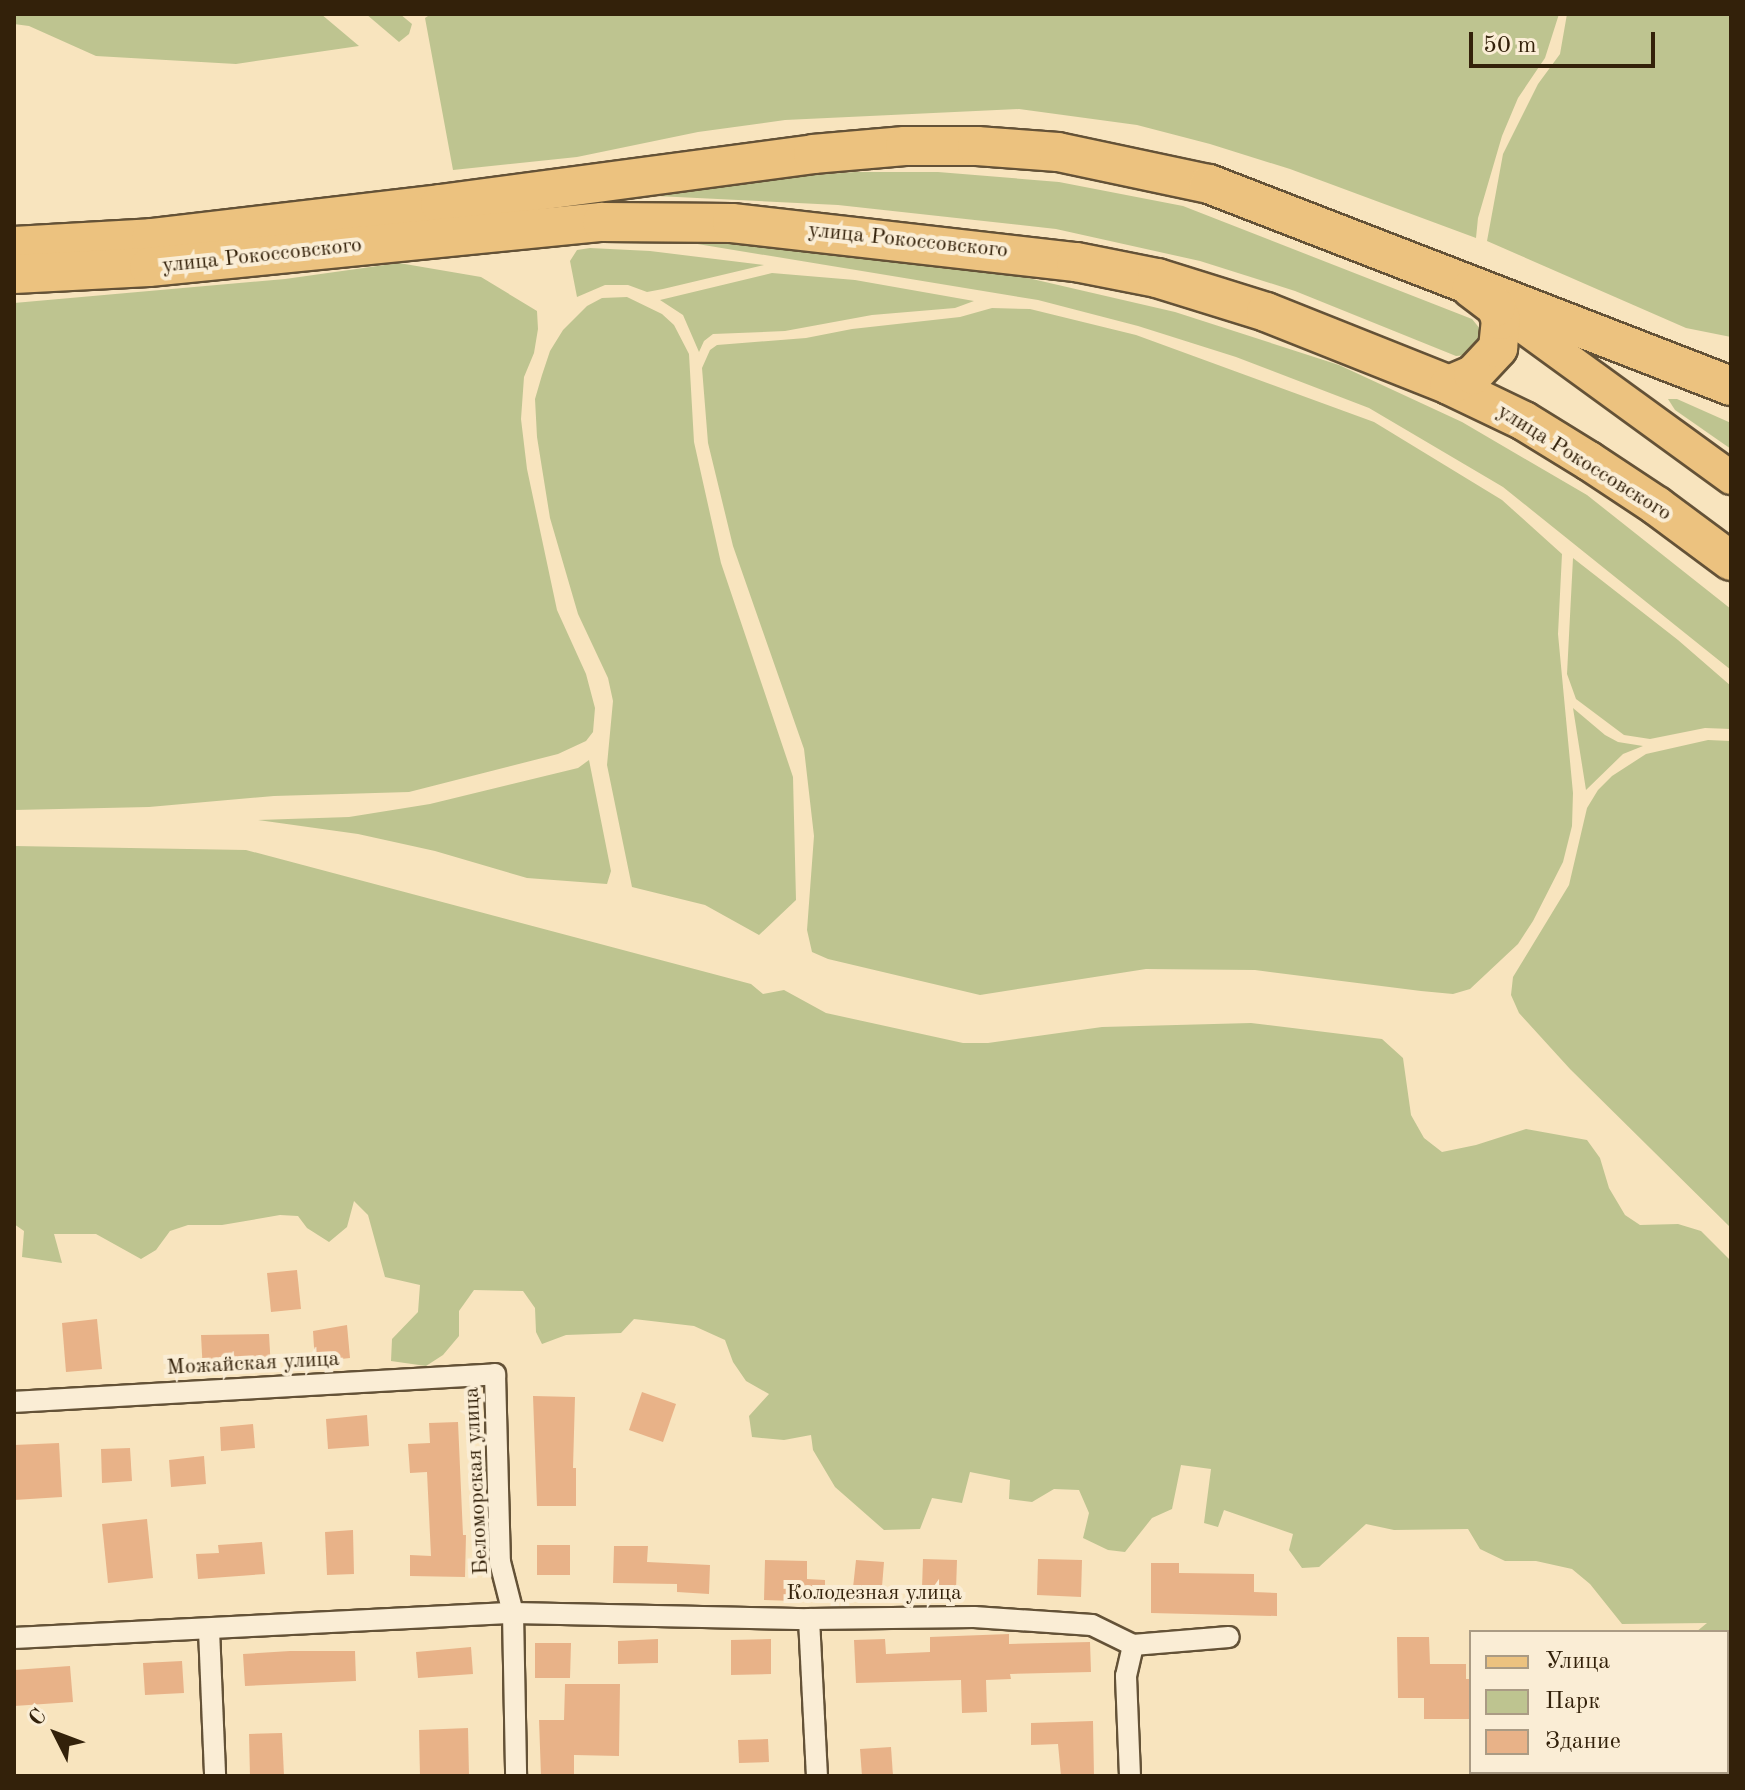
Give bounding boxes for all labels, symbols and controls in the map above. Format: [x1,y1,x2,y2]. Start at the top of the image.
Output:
scale bar [1473,16,1659,66]
text: 50 m [1483,34,1537,58]
street label: улица Рокоссовского [807,217,1009,265]
street label: улица Рокоссовского [161,232,363,280]
street label: улица Рокоссовского [1492,399,1676,527]
street label: Можайская улица [166,1346,340,1382]
street label: Беломорская улица [459,1386,495,1576]
street label: Колодезная улица [786,1581,962,1607]
legend [1469,1630,1729,1774]
text: Улица [1545,1650,1610,1674]
text: Парк [1545,1690,1600,1714]
north arrow [16,1694,96,1774]
text: С [25,1705,51,1731]
text: Здание [1545,1730,1621,1754]

